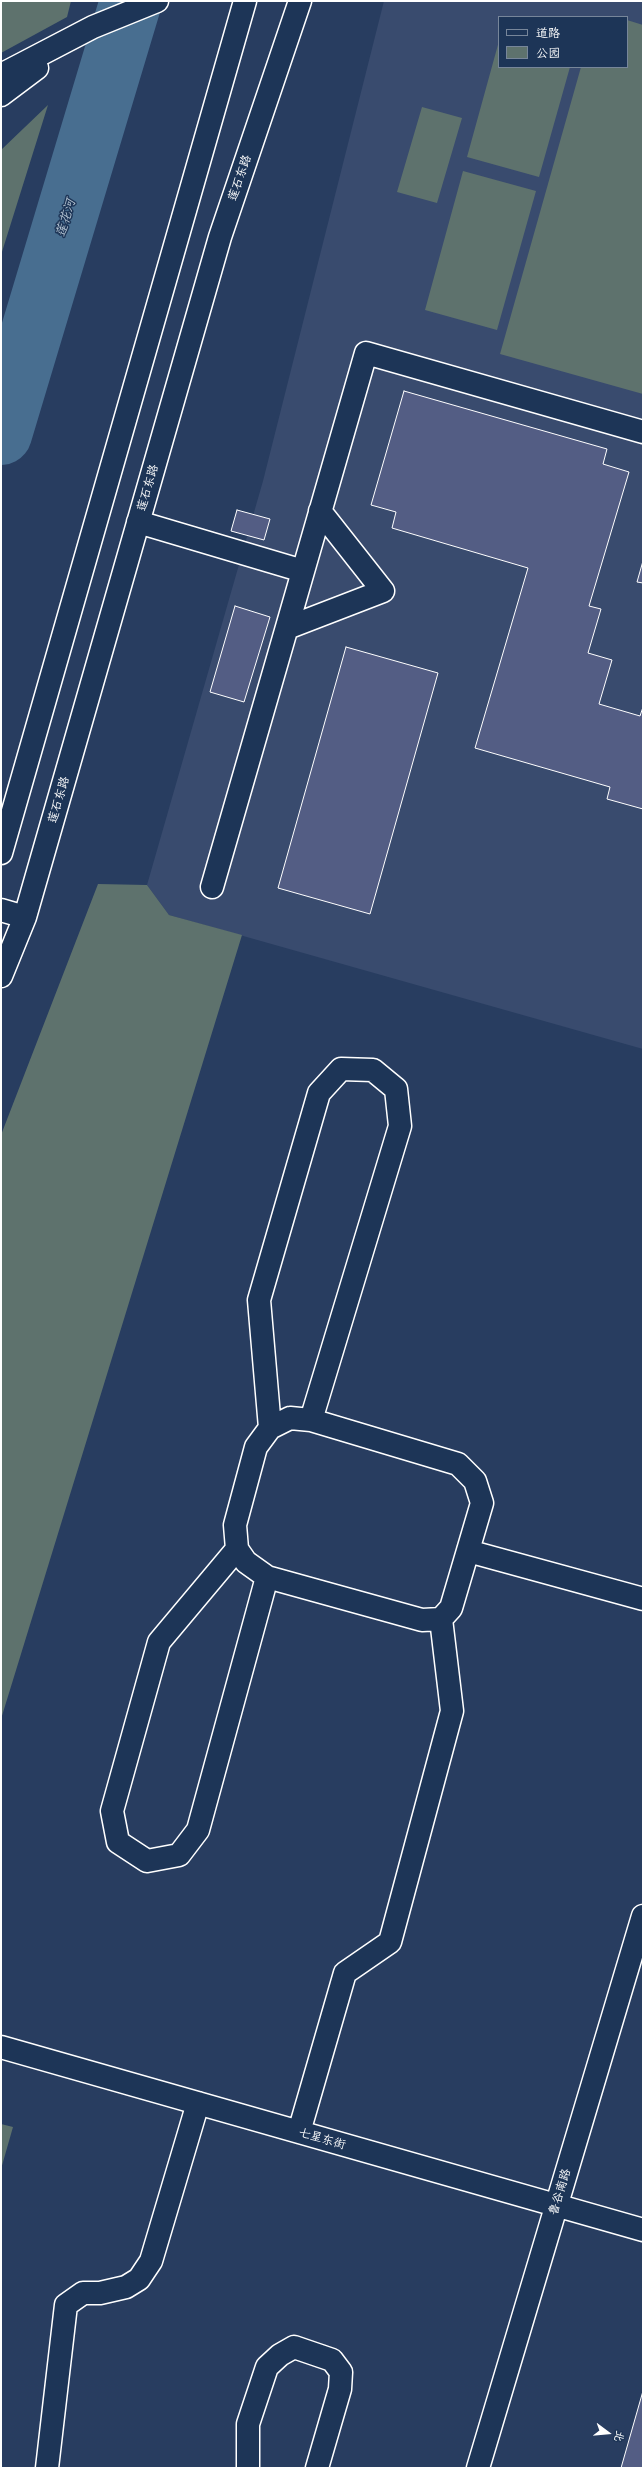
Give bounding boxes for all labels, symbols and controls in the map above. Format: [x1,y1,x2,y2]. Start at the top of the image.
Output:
legend [498,16,628,68]
text: 道路 [536,23,560,41]
text: 公园 [536,43,560,61]
street label: 莲石东路 [225,153,255,203]
water label: 莲花河 [53,197,79,239]
street label: 莲石东路 [134,463,162,513]
street label: 莲石东路 [45,775,73,825]
street label: 七星东街 [297,2125,347,2153]
street label: 鲁谷南路 [546,2167,574,2217]
north arrow [588,2413,628,2453]
text: 北 [610,2429,630,2444]

